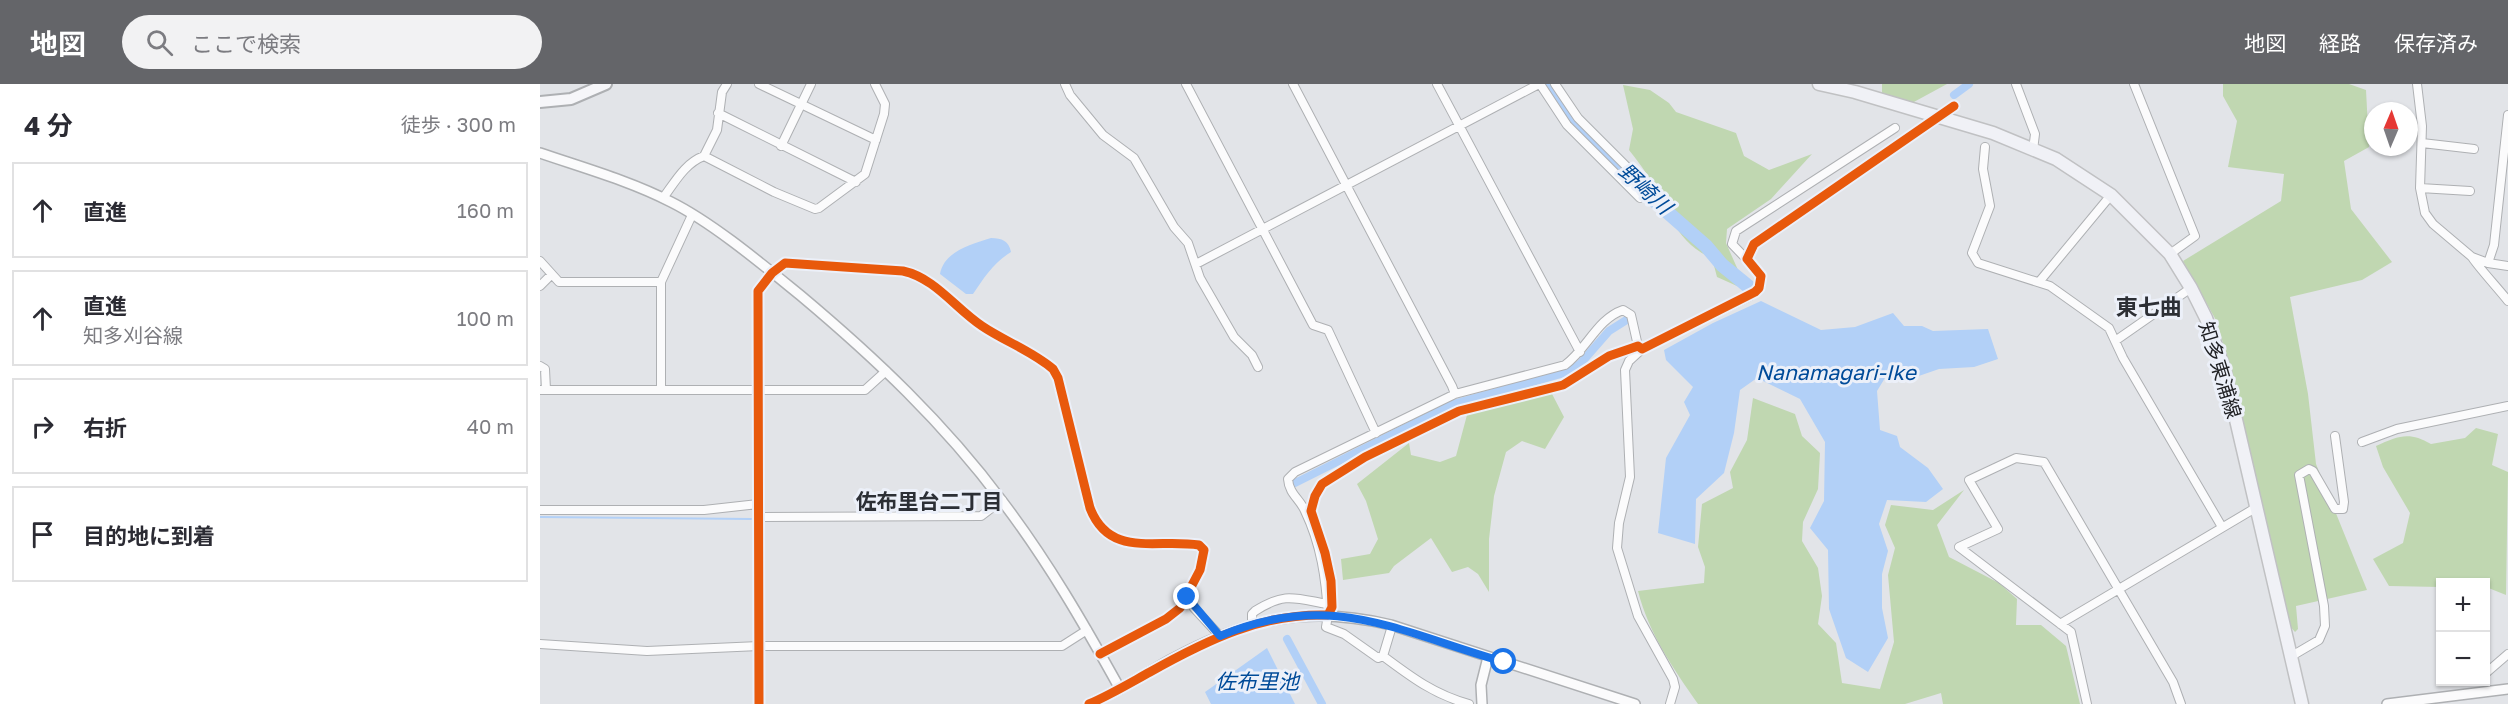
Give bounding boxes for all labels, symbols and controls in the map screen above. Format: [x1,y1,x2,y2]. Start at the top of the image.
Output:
search box [122,15,542,69]
icon: search [143,26,176,59]
text: 地図 [30,27,86,60]
text: ここで検索 [191,30,301,57]
text: 地図 [2244,30,2286,56]
text: 経路 [2319,30,2361,56]
text: 保存済み [2394,30,2478,56]
north arrow [2364,102,2418,156]
text: 4 分 [24,110,73,141]
text: 徒歩 · 300 m [401,112,516,136]
water label: 野崎川 [1614,157,1679,221]
icon: ahead [26,194,59,227]
text: 直進 [83,198,127,225]
text: 160 m [457,198,514,222]
text: 直進 [83,292,127,319]
district label: 東七曲 [2116,293,2182,320]
icon: ahead [26,302,59,335]
text: 100 m [457,306,514,330]
street label: 知多東浦線 [2195,318,2247,421]
text: 知多刈谷線 [83,323,183,347]
water label: Nanamagari-Ike [1756,359,1918,385]
icon: right [26,410,59,443]
text: 右折 [83,414,127,441]
text: 40 m [467,414,514,438]
district label: 佐布里台二丁目 [856,488,1003,514]
icon: arrive [26,518,59,551]
text: 目的地に到着 [83,522,215,549]
map controls [2436,578,2490,686]
button: + [2436,578,2490,632]
route end [1173,583,1199,609]
button: − [2436,632,2490,686]
route start [1490,648,1516,674]
water label: 佐布里池 [1215,668,1301,694]

